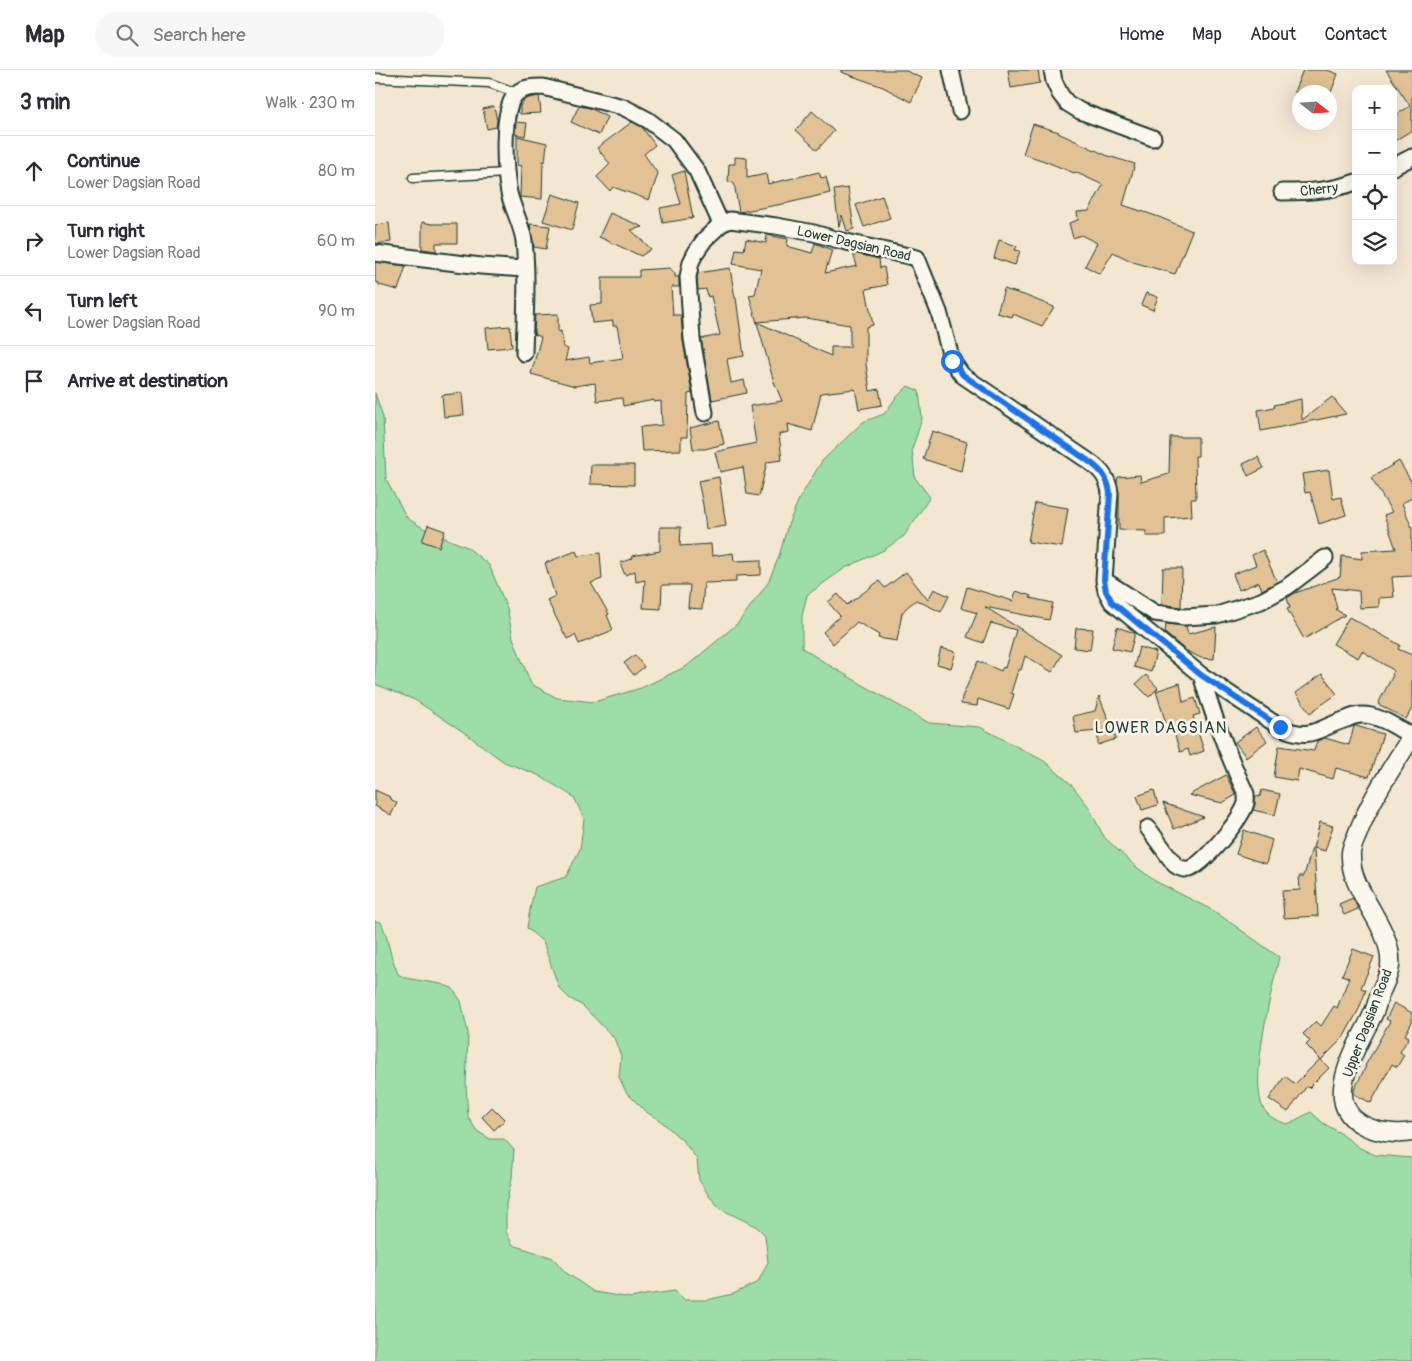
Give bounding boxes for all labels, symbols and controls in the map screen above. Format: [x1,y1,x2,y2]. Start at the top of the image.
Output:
search box [95,12,445,57]
text: Map [25,20,65,49]
icon: search [113,21,141,49]
text: Search here [153,23,246,47]
text: Home [1119,23,1164,46]
text: Map [1192,23,1222,46]
text: About [1250,23,1296,46]
text: Contact [1324,23,1387,46]
north arrow [1292,85,1337,130]
map controls [1352,85,1397,265]
button: + [1352,85,1397,130]
text: 3 min [20,89,70,116]
text: Walk · 230 m [265,93,355,113]
button: − [1352,130,1397,175]
text: Continue [67,149,140,173]
icon: ahead [20,157,48,185]
text: 80 m [318,161,355,181]
text: Lower Dagsian Road [67,173,200,193]
button: locate [1352,175,1397,220]
street label: Cherry [1299,179,1339,200]
text: Turn right [67,219,145,243]
button: layers [1352,220,1397,265]
street label: Lower Dagsian Road [795,222,913,265]
icon: right [20,227,48,255]
text: 60 m [317,231,355,251]
text: Lower Dagsian Road [67,243,200,263]
text: Turn left [67,289,137,313]
icon: left [20,297,48,325]
text: 90 m [318,301,355,321]
text: Lower Dagsian Road [67,313,200,333]
route start [941,350,964,373]
icon: arrive [20,367,48,395]
text: Arrive at destination [67,369,228,393]
route end [1269,716,1292,739]
district label: LOWER DAGSIAN [1095,718,1227,738]
street label: Upper Dagsian Road [1339,967,1396,1080]

